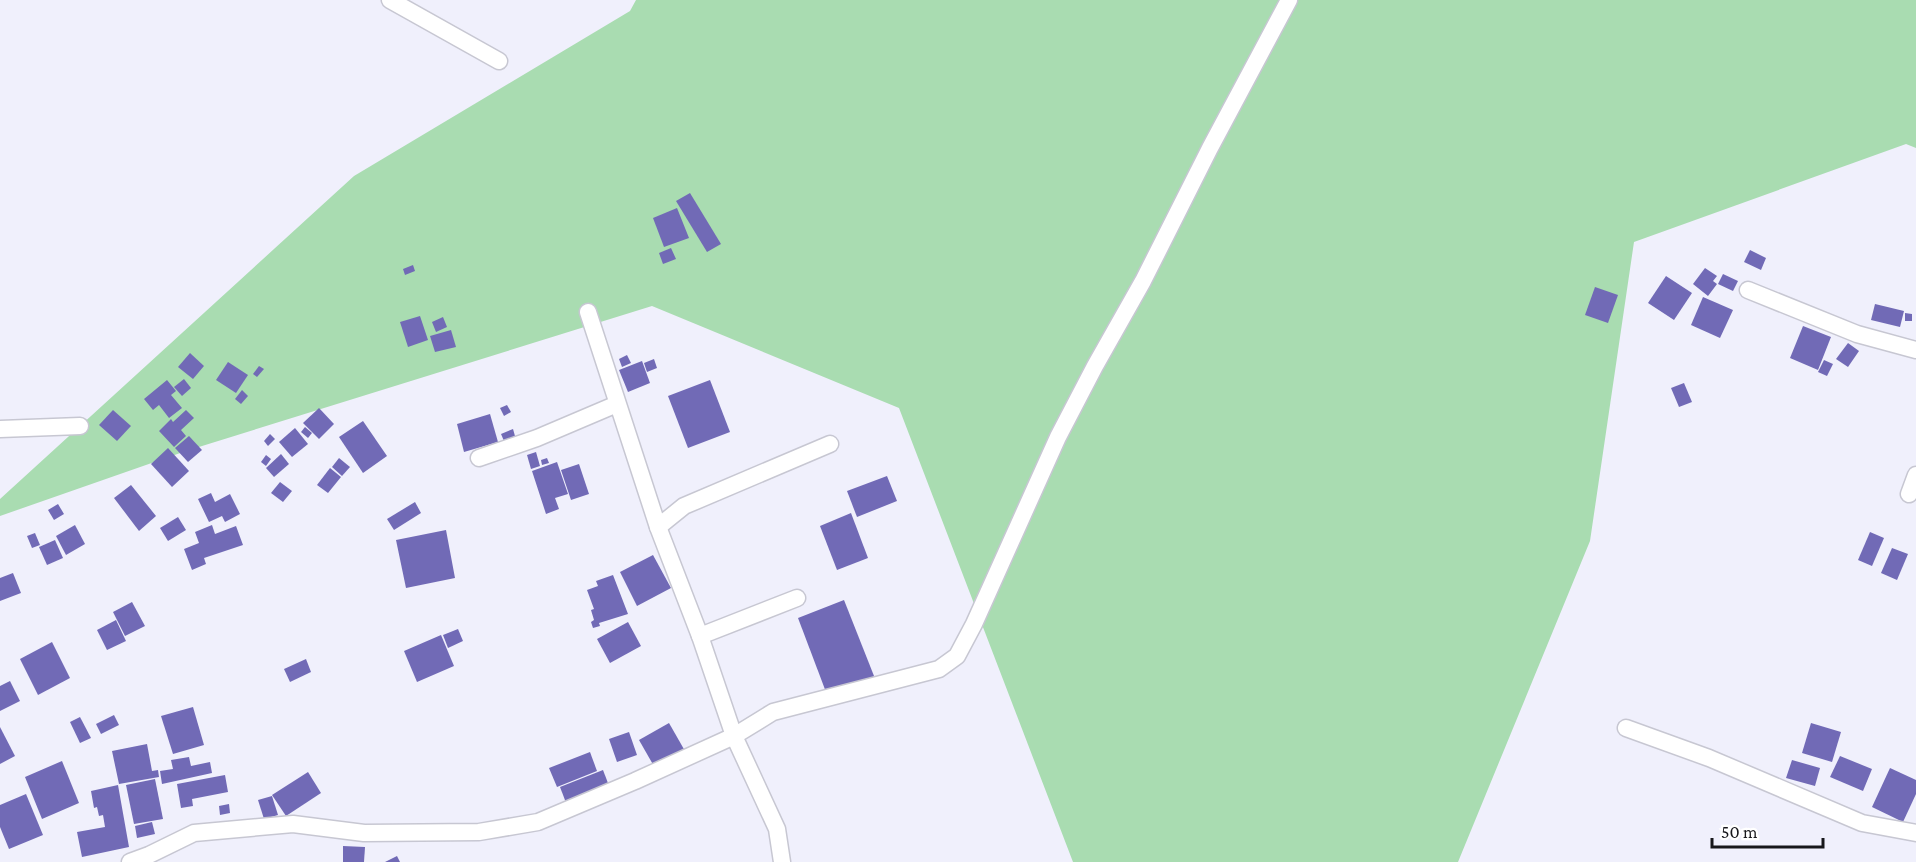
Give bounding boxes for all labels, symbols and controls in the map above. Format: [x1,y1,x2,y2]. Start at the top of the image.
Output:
scale bar [1712,811,1823,849]
text: 50 m [1721,822,1758,842]

